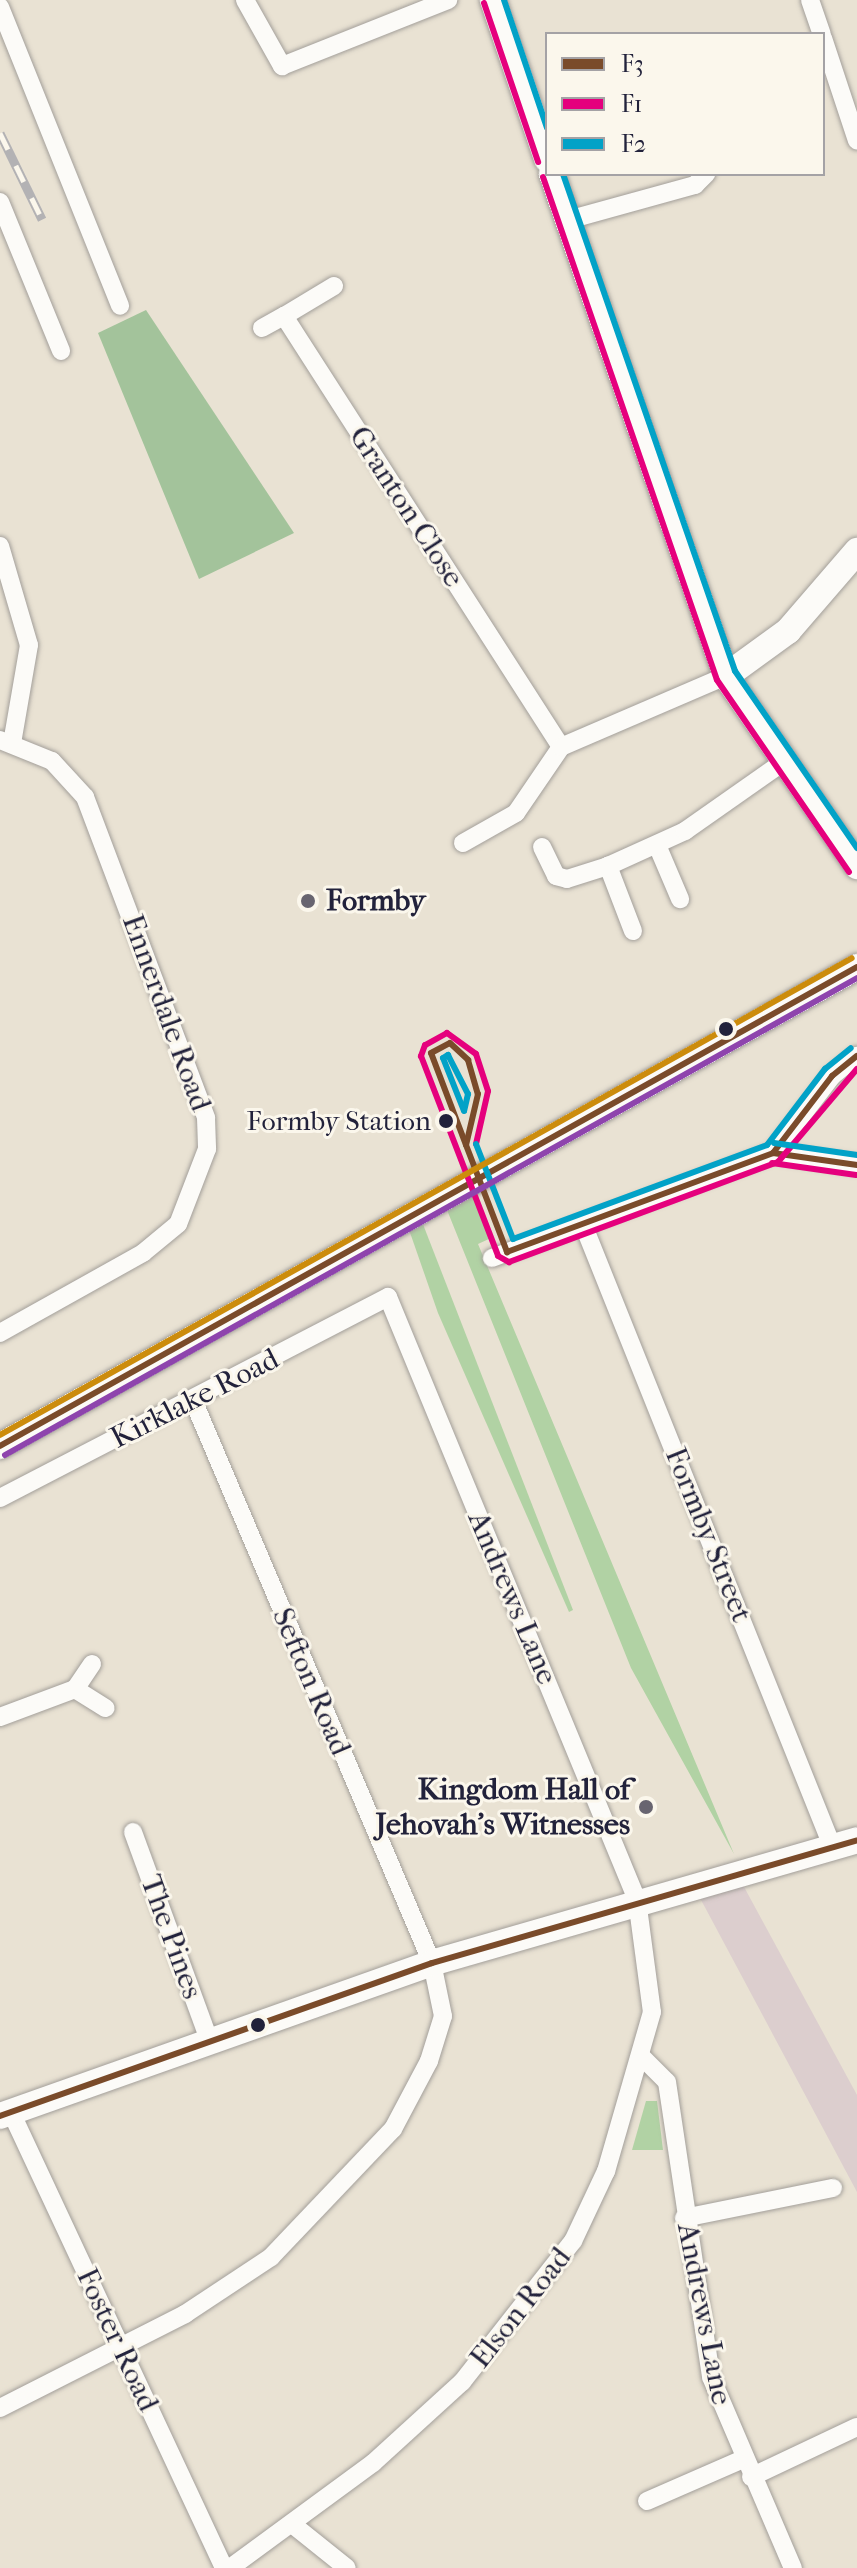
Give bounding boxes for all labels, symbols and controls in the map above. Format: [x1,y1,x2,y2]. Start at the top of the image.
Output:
legend [545,32,825,176]
text: F3 [621,50,644,78]
text: F1 [621,90,642,118]
text: F2 [621,130,646,158]
street label: Granton Close [341,420,471,594]
place label: Formby [326,883,425,919]
marker: Formby [297,890,319,912]
street label: Ennerdale Road [114,910,218,1116]
unlabelled marker [718,1021,734,1037]
place label: Formby Station [247,1104,431,1138]
marker: Formby Station [438,1113,454,1129]
street label: Kirklake Road [105,1341,285,1457]
street label: Formby Street [657,1442,759,1628]
street label: Andrews Lane [459,1506,565,1690]
street label: Sefton Road [264,1603,358,1761]
place label: Kingdom Hall of Jehovah's Witnesses [375,1772,630,1842]
marker: Kingdom Hall of Jehovah's Witnesses [637,1798,655,1816]
street label: The Pines [132,1870,210,2004]
unlabelled marker [250,2017,266,2033]
street label: Andrews Lane [669,2220,739,2408]
street label: Elson Road [463,2240,579,2376]
street label: Foster Road [68,2263,166,2417]

